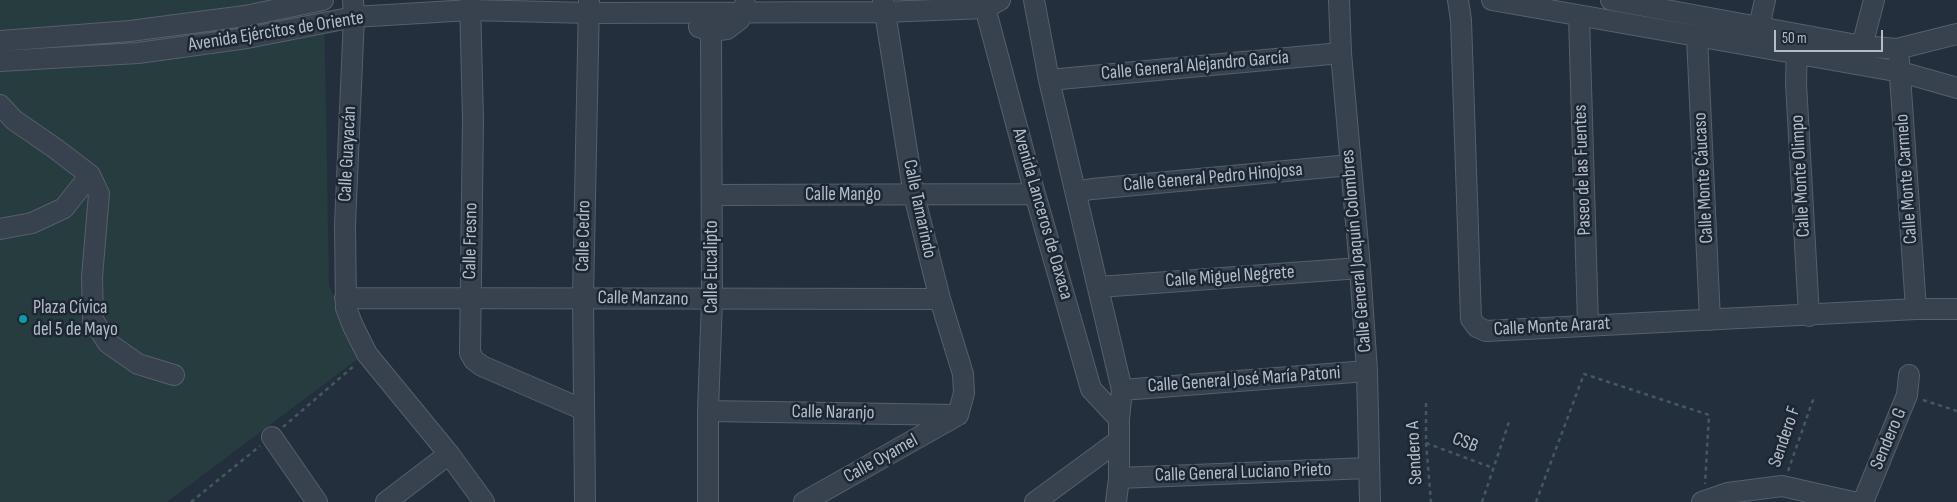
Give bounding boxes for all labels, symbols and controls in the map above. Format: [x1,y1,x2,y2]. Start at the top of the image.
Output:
street label: Avenida Ejércitos de Oriente [187,7,365,57]
scale bar [1777,20,1886,52]
text: 50 m [1782,29,1807,48]
street label: Calle General Alejandro García [1100,46,1290,86]
street label: Paseo de las Fuentes [1569,104,1597,236]
street label: Calle Guayacán [334,106,362,202]
street label: Calle Monte Cáucaso [1689,112,1719,244]
street label: Calle Monte Carmelo [1891,113,1923,245]
street label: Calle Monte Olimpo [1786,114,1816,238]
street label: Avenida Lanceros de Oaxaca [1007,126,1077,302]
street label: Calle General Joaquín Colombres [1337,149,1377,353]
street label: Calle Tamarindo [897,158,941,260]
street label: Calle General Pedro Hinojosa [1122,159,1304,197]
street label: Calle Mango [805,184,881,206]
street label: Calle Cedro [572,200,596,272]
street label: Calle Fresno [459,202,483,280]
street label: Calle Eucalipto [701,220,723,314]
street label: Calle Miguel Negrete [1165,261,1295,293]
street label: Calle Manzano [597,287,689,311]
place label: Plaza Cívica del 5 de Mayo [33,297,118,341]
marker: Plaza Cívica del 5 de Mayo [17,313,29,325]
street label: Calle Monte Ararat [1493,313,1611,341]
street label: Calle General José María Patoni [1147,362,1341,398]
street label: Calle Naranjo [791,401,875,425]
street label: Sendero F [1764,404,1806,470]
street label: Sendero G [1866,405,1912,473]
street label: Sendero A [1402,421,1428,485]
street label: CSB [1449,428,1481,458]
street label: Calle Oyamel [840,429,922,489]
street label: Calle General Luciano Prieto [1154,459,1332,487]

